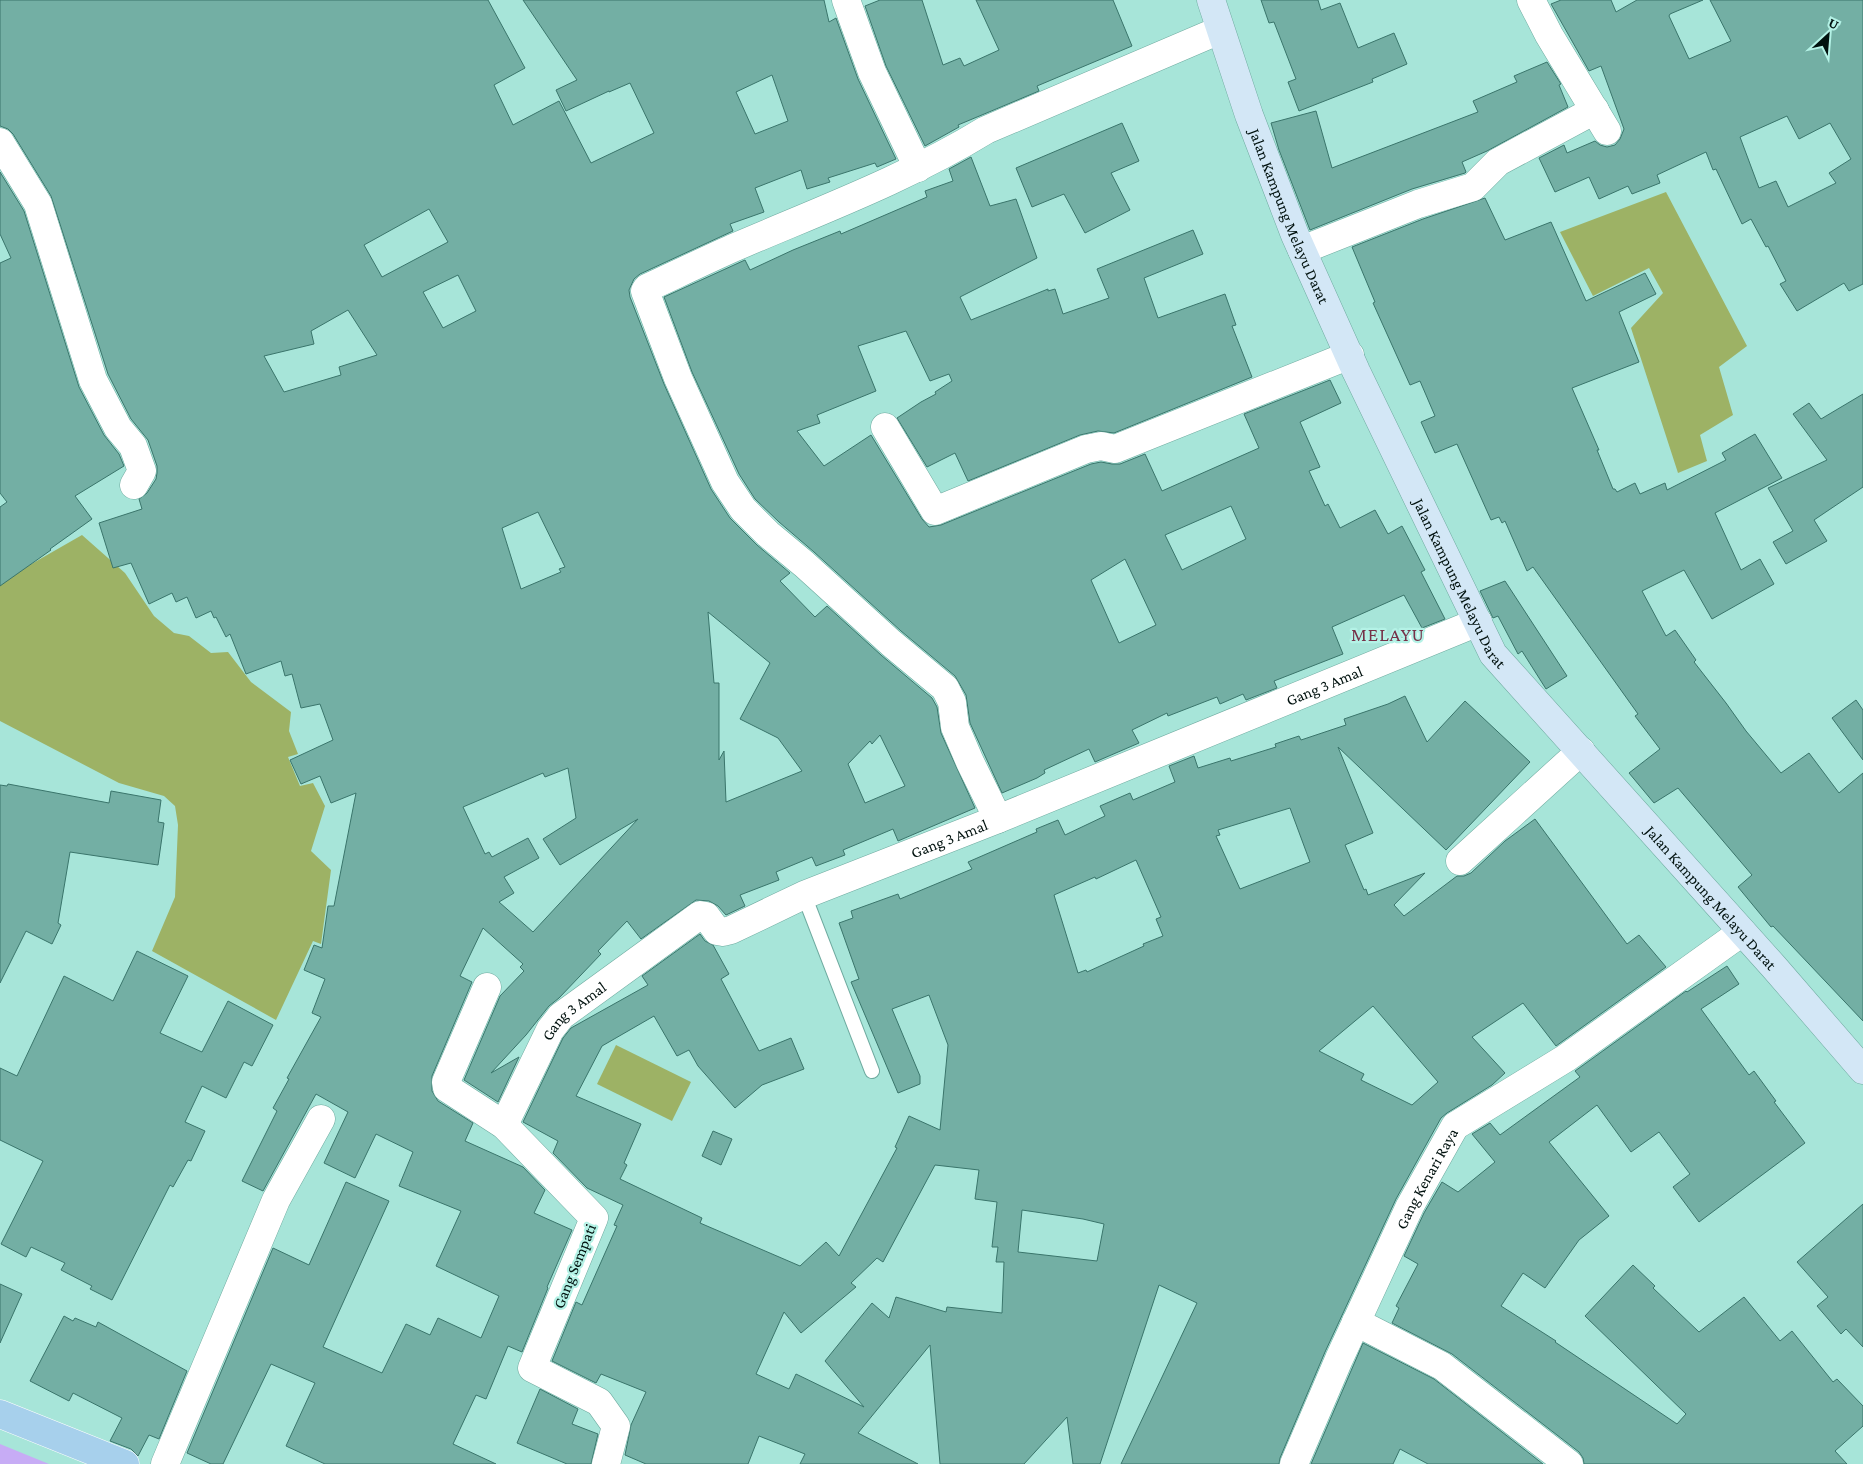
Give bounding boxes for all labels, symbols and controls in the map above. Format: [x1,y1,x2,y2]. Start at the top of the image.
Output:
north arrow [1803,10,1853,60]
text: U [1826,14,1842,33]
street label: Jalan Kampung Melayu Darat [1244,124,1333,307]
street label: Jalan Kampung Melayu Darat [1408,494,1510,672]
district label: MELAYU [1351,624,1425,645]
street label: Gang 3 Amal [1284,662,1365,709]
street label: Gang 3 Amal [908,816,990,861]
street label: Jalan Kampung Melayu Darat [1640,821,1781,974]
street label: Gang 3 Amal [538,978,609,1043]
street label: Gang Kenari Raya [1393,1125,1461,1232]
street label: Gang Sempati [550,1222,600,1311]

